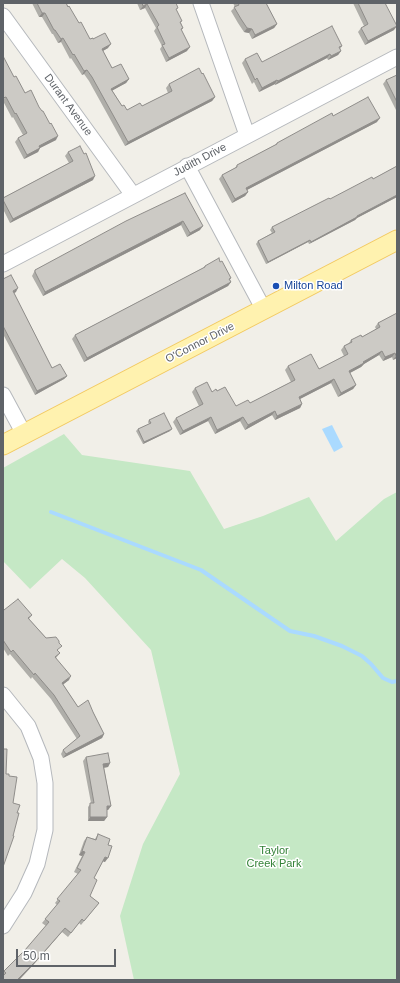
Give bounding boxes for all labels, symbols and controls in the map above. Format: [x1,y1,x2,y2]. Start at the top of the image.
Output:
street label: Durant Avenue [41,72,95,138]
street label: Judith Drive [171,141,229,179]
place label: Milton Road [284,279,343,293]
marker: Milton Road [271,281,281,291]
street label: O'Connor Drive [163,320,237,366]
park label: Taylor Creek Park [246,844,302,870]
scale bar [18,941,118,967]
text: 50 m [23,949,50,963]

